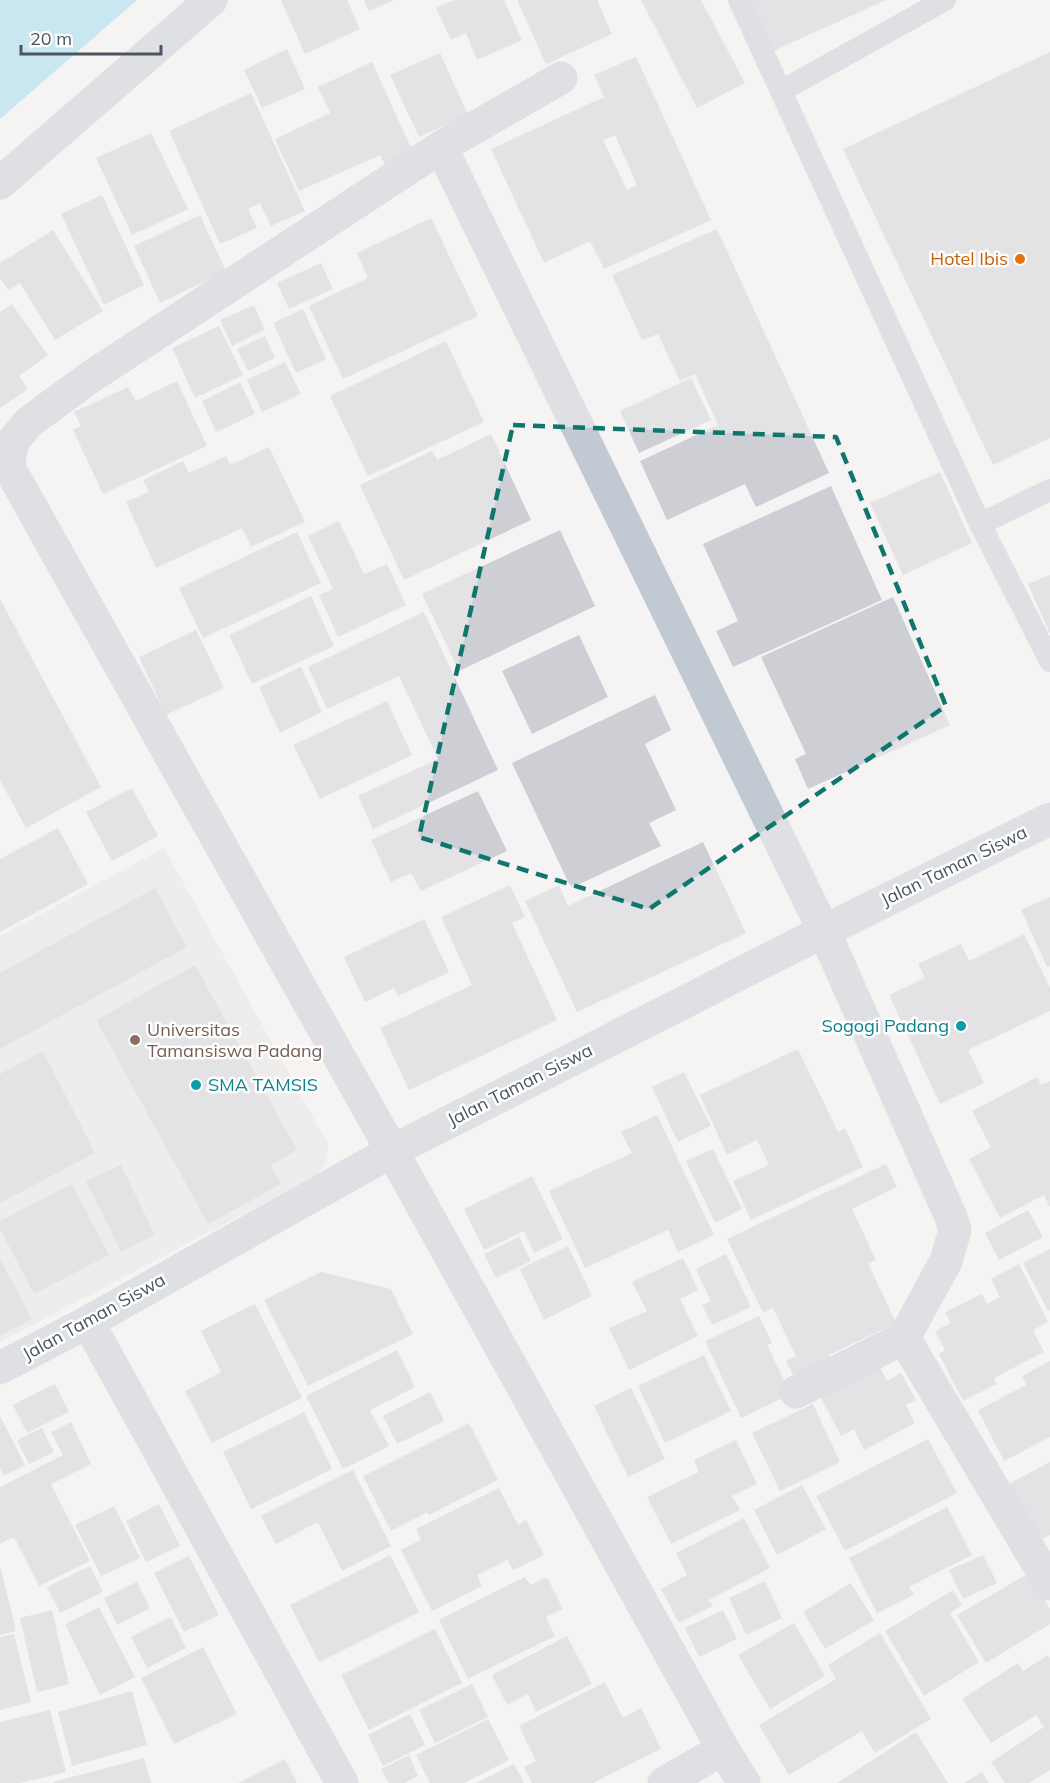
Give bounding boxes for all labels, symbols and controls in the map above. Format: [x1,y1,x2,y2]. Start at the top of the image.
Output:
scale bar [21,18,160,56]
text: 20 m [30,27,72,50]
place label: Hotel Ibis [930,247,1008,270]
marker: Hotel Ibis [1013,252,1027,266]
street label: Jalan Taman Siswa [877,820,1031,911]
place label: Sogogi Padang [821,1014,949,1037]
place label: Universitas Tamansiswa Padang [147,1018,322,1062]
marker: Sogogi Padang [954,1019,968,1033]
marker: Universitas Tamansiswa Padang [128,1033,142,1047]
street label: Jalan Taman Siswa [443,1038,596,1131]
place label: SMA TAMSIS [208,1073,318,1096]
marker: SMA TAMSIS [189,1078,203,1092]
street label: Jalan Taman Siswa [18,1268,169,1365]

